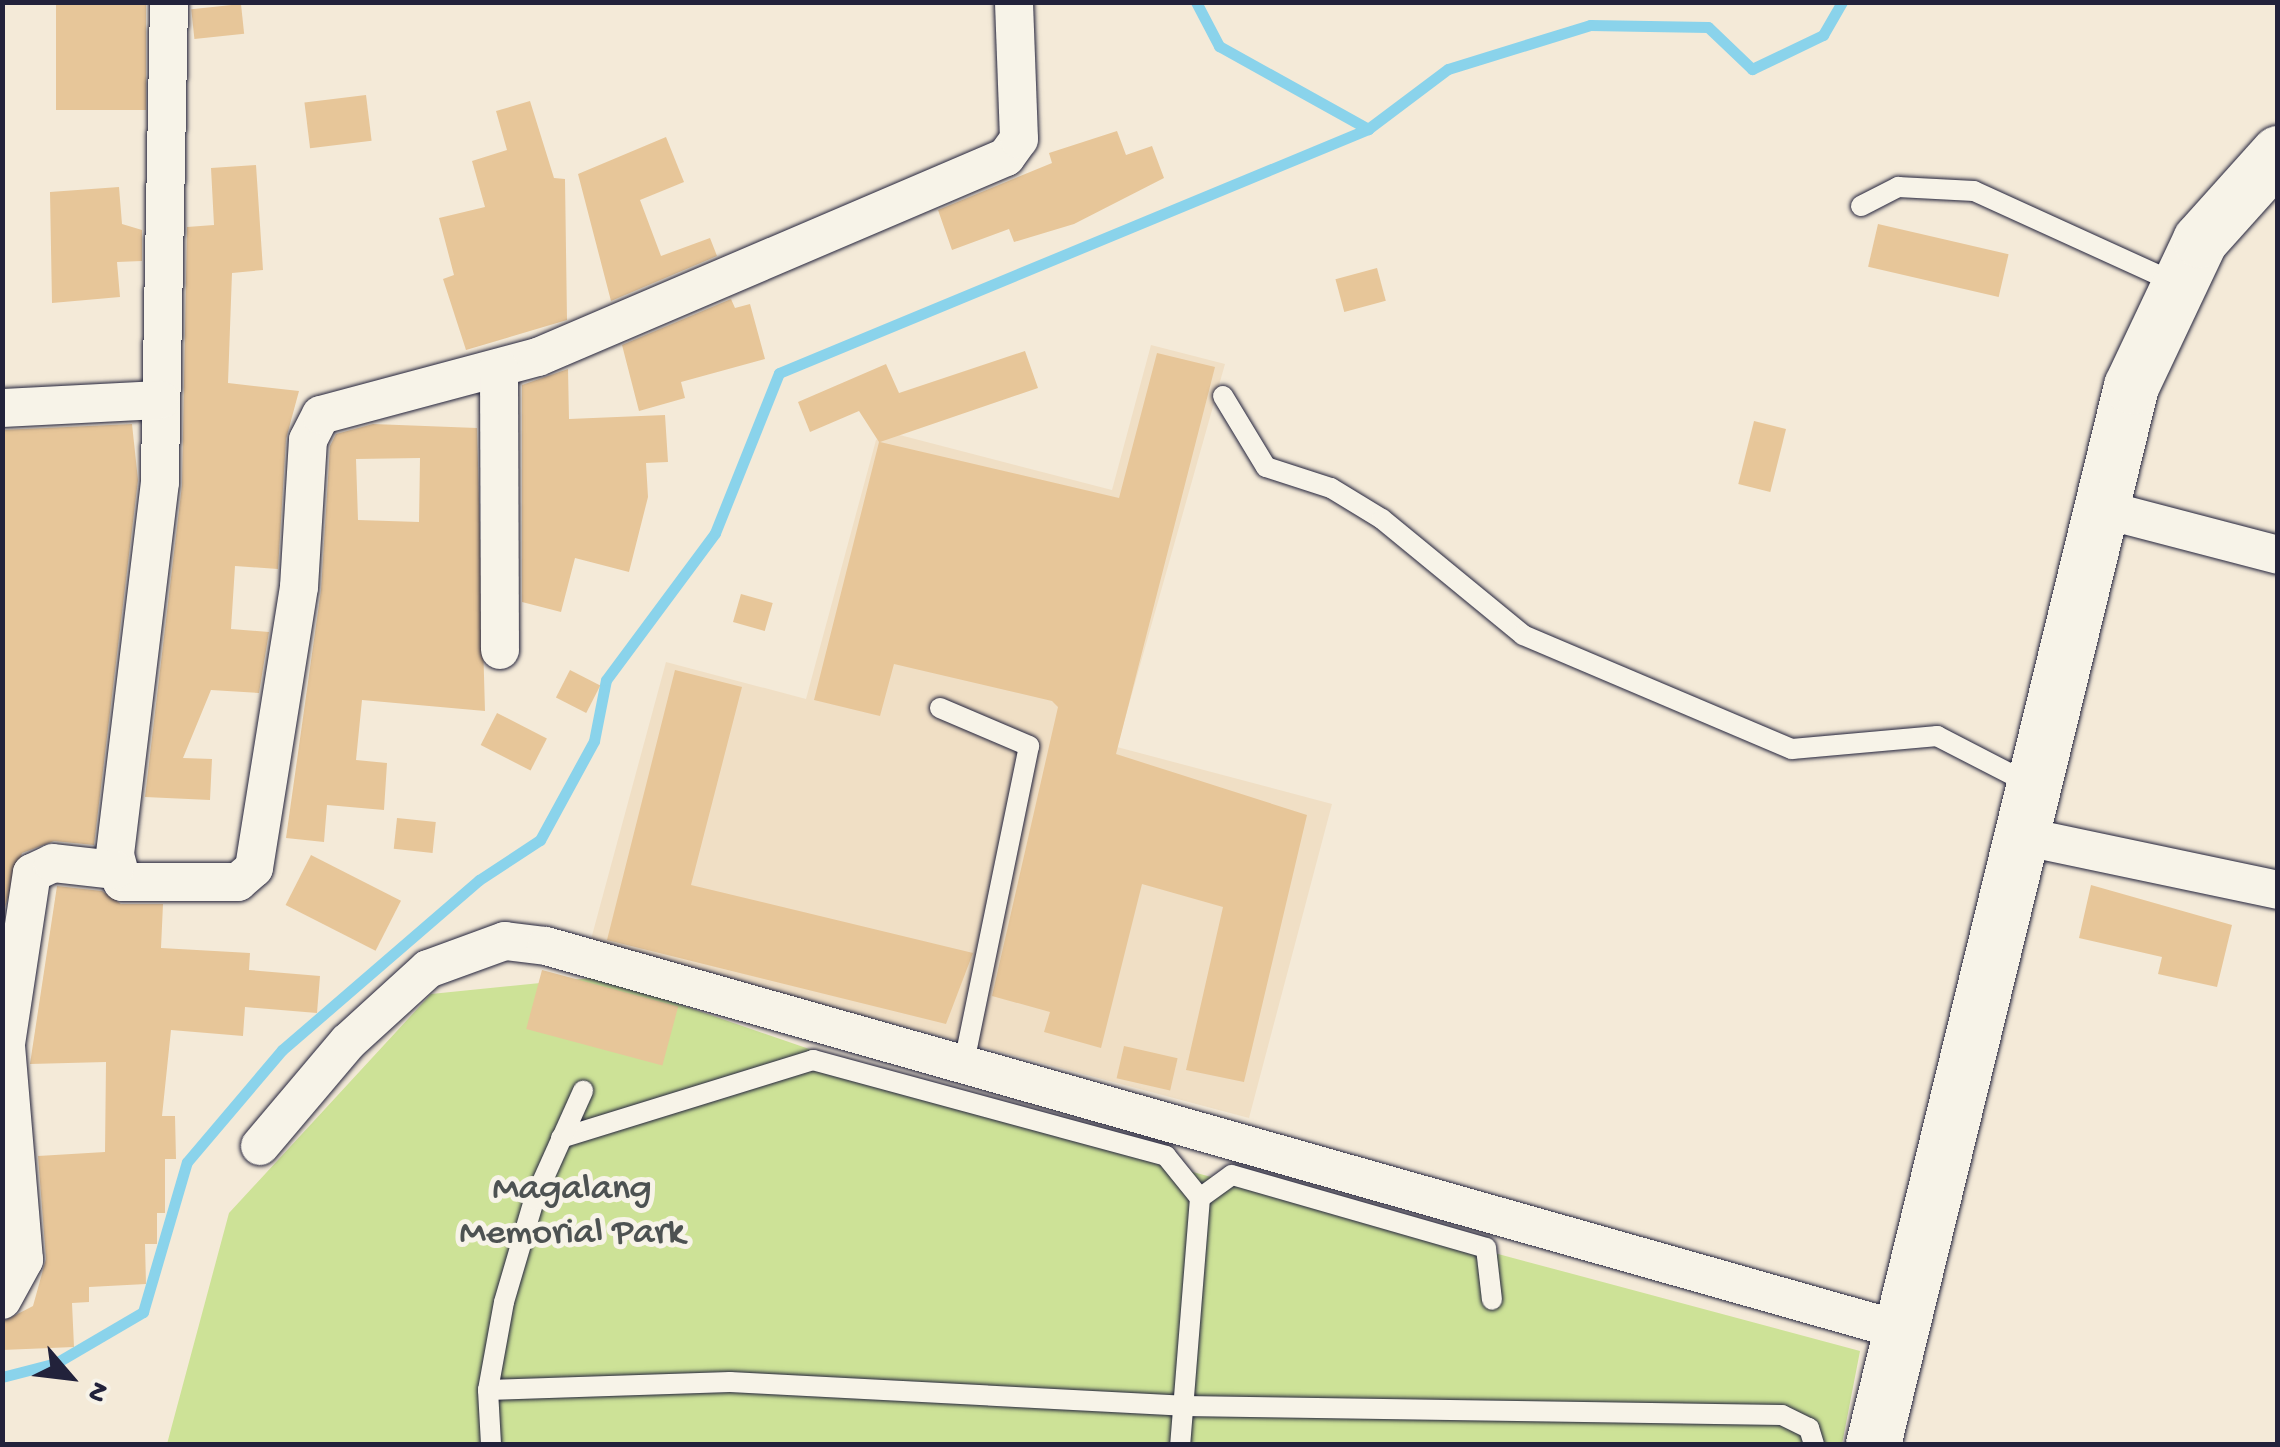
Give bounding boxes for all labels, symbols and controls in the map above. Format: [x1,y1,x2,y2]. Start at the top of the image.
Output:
park label: Magalang Memorial Park [459,1168,685,1258]
north arrow [20,1327,120,1427]
text: N [78,1376,116,1407]

